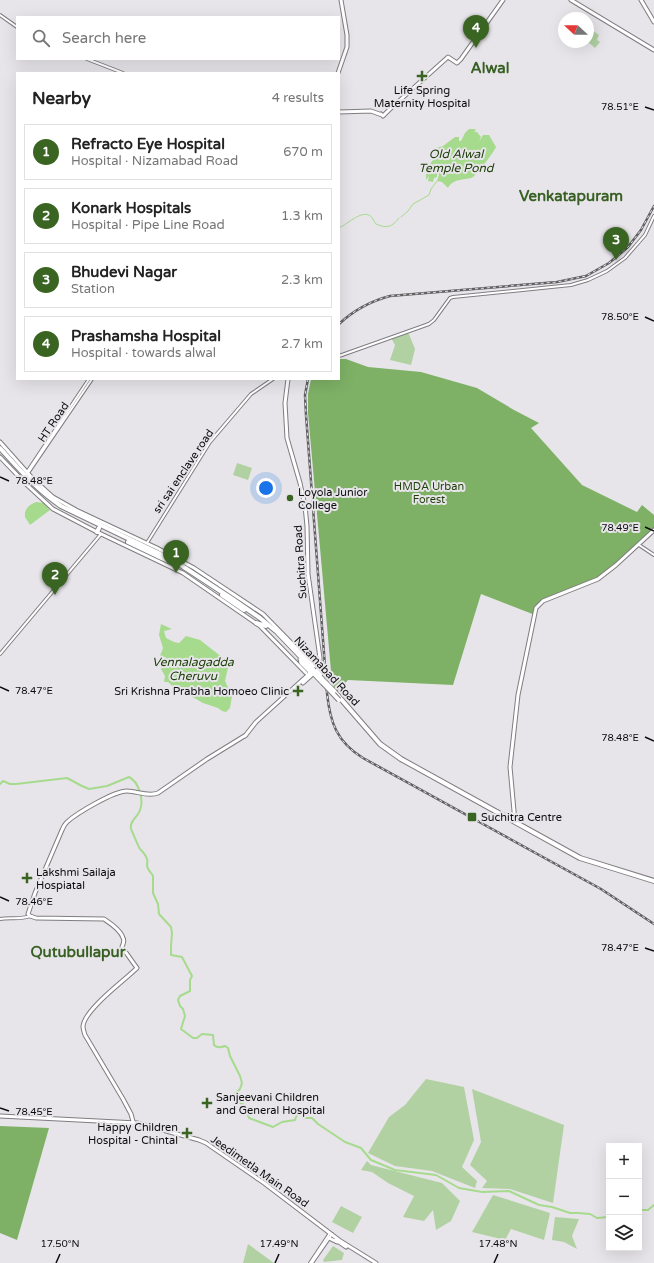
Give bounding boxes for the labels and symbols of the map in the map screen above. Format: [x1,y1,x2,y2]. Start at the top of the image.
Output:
north arrow [558,12,594,48]
pin: 4 [463,15,489,48]
district label: Alwal [471,59,509,77]
marker: Life Spring Maternity Hospital [416,70,428,82]
place label: Life Spring Maternity Hospital [374,84,470,110]
text: 78.51°E [601,101,639,113]
water label: Old Alwal Temple Pond [419,147,495,175]
district label: Venkatapuram [519,187,623,206]
pin: 3 [603,227,629,260]
text: 78.50°E [601,311,639,323]
street label: HT Road [35,400,72,445]
street label: sri sai enclave road [150,427,216,516]
text: 78.48°E [15,475,53,487]
your location [256,478,276,498]
park label: HMDA Urban Forest [394,480,464,506]
place label: Loyola Junior College [298,486,368,512]
marker: Loyola Junior College [285,493,295,503]
text: 78.49°E [601,522,639,534]
street label: Suchitra Road [291,525,310,599]
pin: 1 [163,540,189,573]
pin: 2 [42,562,68,595]
street label: Nizamabad Road [291,634,362,709]
water label: Vennalagadda Cheruvu [152,655,234,683]
text: 78.47°E [15,685,53,697]
place label: Sri Krishna Prabha Homoeo Clinic [114,685,289,698]
marker: Sri Krishna Prabha Homoeo Clinic [292,685,304,697]
text: 78.48°E [601,732,639,744]
marker: Suchitra Centre [466,811,478,823]
place label: Suchitra Centre [481,811,562,824]
place label: Lakshmi Sailaja Hospiatal [36,866,116,892]
marker: Lakshmi Sailaja Hospiatal [21,872,33,884]
text: 78.46°E [15,896,53,908]
text: 78.47°E [601,942,639,954]
district label: Qutubullapur [31,943,126,962]
place label: Sanjeevani Children and General Hospital [216,1091,325,1117]
marker: Sanjeevani Children and General Hospital [201,1097,213,1109]
text: 78.45°E [15,1106,53,1118]
place label: Happy Children Hospital - Chintal [88,1121,178,1147]
marker: Happy Children Hospital - Chintal [181,1127,193,1139]
street label: Jeedimetla Main Road [208,1133,311,1210]
text: 17.50°N [40,1238,80,1250]
text: 17.49°N [260,1238,298,1250]
text: 17.48°N [479,1238,517,1250]

